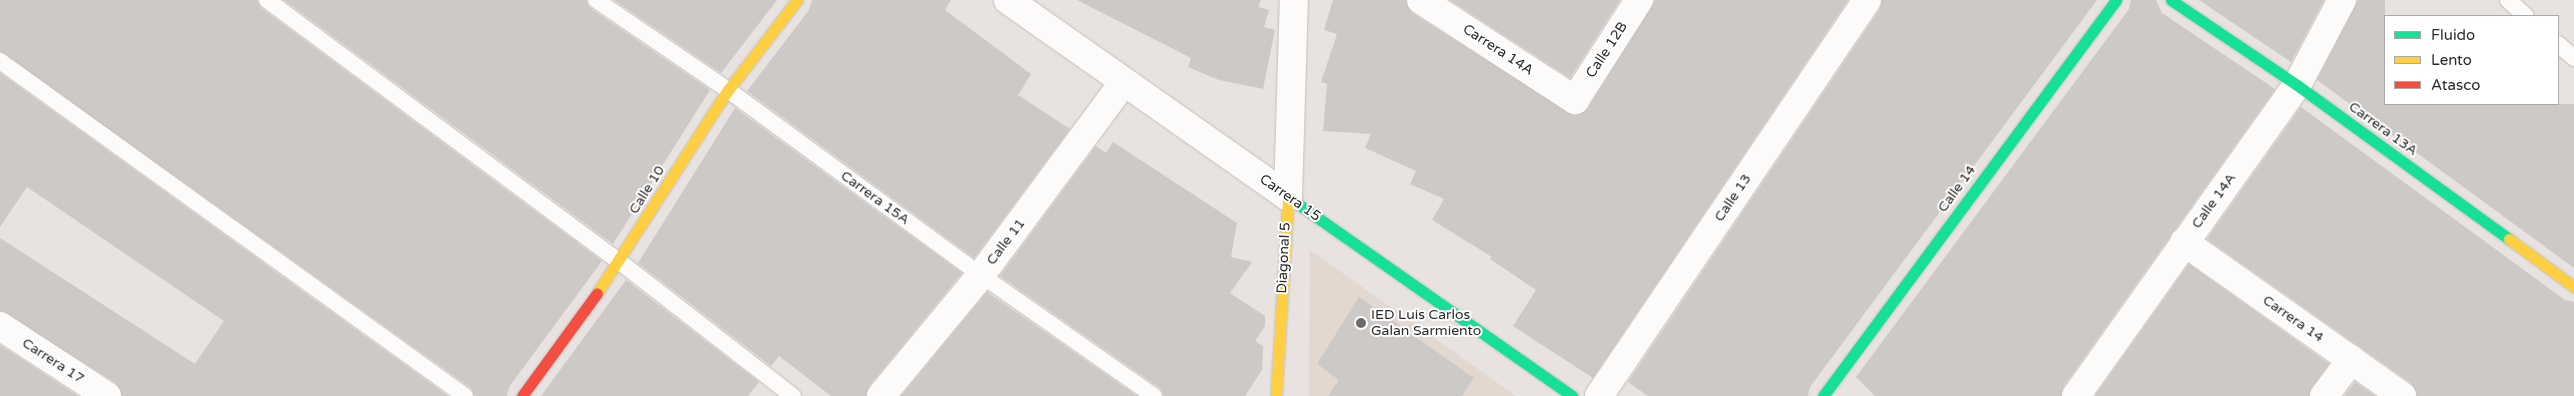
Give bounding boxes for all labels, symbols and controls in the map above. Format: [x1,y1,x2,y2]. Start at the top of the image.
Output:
legend [2384,15,2559,105]
street label: Calle 12B [1583,19,1631,81]
street label: Carrera 14A [1459,21,1537,79]
text: Fluido [2431,26,2475,44]
text: Lento [2431,51,2472,69]
text: Atasco [2431,76,2480,94]
street label: Carrera 13A [2345,98,2421,160]
street label: Calle 14 [1934,162,1980,216]
street label: Calle 10 [626,163,668,217]
street label: Carrera 15A [837,167,913,229]
street label: Calle 14A [2188,170,2240,232]
street label: Carrera 15 [1256,171,1324,225]
street label: Calle 13 [1711,171,1755,225]
street label: Calle 11 [983,215,1029,269]
street label: Diagonal 5 [1274,222,1294,294]
street label: Carrera 14 [2259,292,2327,346]
place label: IED Luis Carlos Galan Sarmiento [1371,307,1481,340]
marker: IED Luis Carlos Galan Sarmiento [1355,317,1367,329]
street label: Carrera 17 [19,335,87,387]

